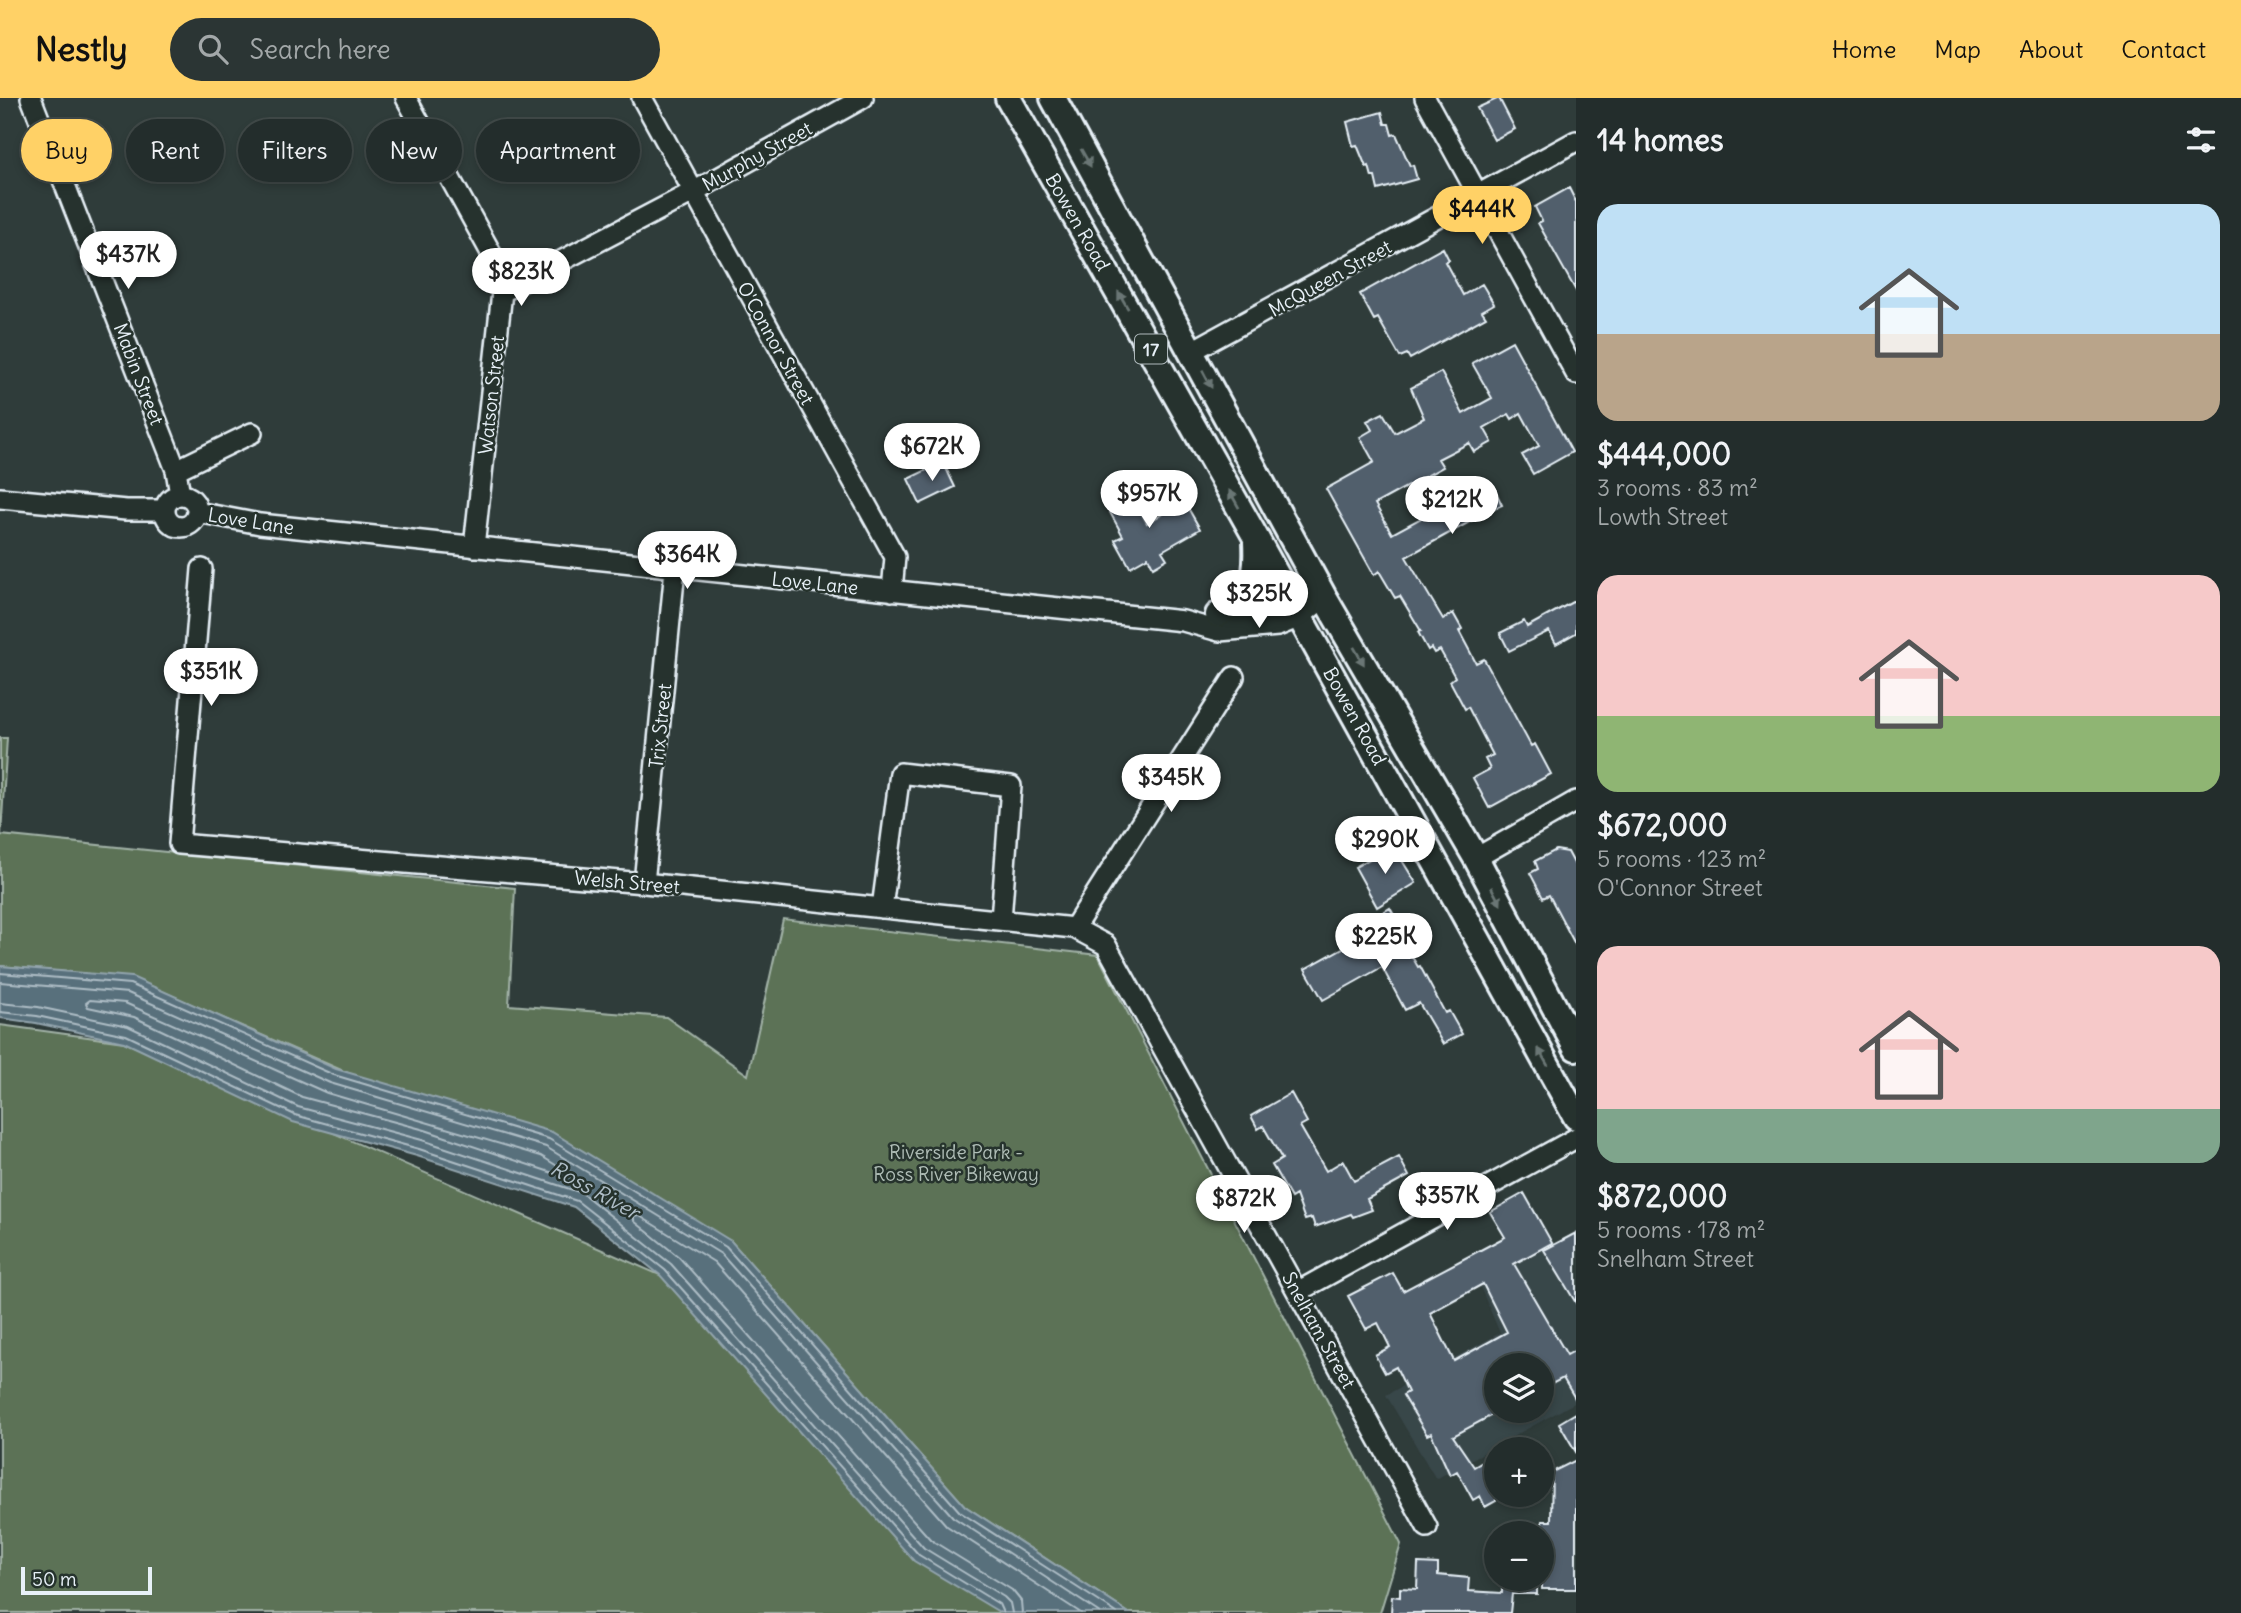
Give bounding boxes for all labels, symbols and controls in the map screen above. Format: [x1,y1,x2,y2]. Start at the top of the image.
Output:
search box [170,18,660,81]
text: Nestly [35,28,128,70]
icon: search [194,30,232,68]
text: Search here [250,33,391,66]
text: Home [1832,34,1896,64]
text: Map [1934,34,1981,64]
text: About [2019,34,2083,64]
text: Contact [2121,34,2206,64]
street label: Murphy Street [698,116,816,196]
chip: Buy [21,119,112,182]
chip: Rent [126,119,224,182]
chip: Filters [238,119,352,182]
chip: New [366,119,462,182]
chip: Apartment [476,119,640,182]
text: 14 homes [1597,121,1724,159]
icon: filters [2182,121,2220,159]
one-way arrow [1080,148,1092,168]
street label: Bowen Road [1041,169,1115,275]
pin: $444K [1433,186,1531,246]
text: $444K [1449,194,1515,223]
pin: $437K [79,232,177,291]
street label: McQueen Street [1264,234,1396,322]
text: $437K [96,239,160,268]
pin: $823K [472,248,570,308]
icon: home [1846,250,1972,376]
text: $823K [488,256,554,285]
street label: O'Connor Street [732,277,820,409]
one-way arrow [1117,291,1129,310]
street label: Mabin Street [109,320,169,428]
street label: Watson Street [473,334,509,456]
road number: 17 [1135,334,1167,363]
one-way arrow [1201,369,1213,388]
pin: $672K [883,424,981,483]
text: $672K [900,431,964,460]
text: $444,000 [1597,435,1731,473]
pin: $957K [1100,470,1198,530]
text: 3 rooms · 83 m² [1597,473,1758,502]
pin: $212K [1403,476,1501,536]
text: $957K [1117,478,1181,507]
text: $212K [1421,484,1483,513]
one-way arrow [1228,489,1240,508]
street label: Love Lane [206,502,296,540]
text: Lowth Street [1597,502,1728,531]
pin: $364K [638,532,736,591]
text: $364K [654,539,720,568]
street label: Love Lane [770,567,860,599]
pin: $325K [1210,570,1308,630]
text: $325K [1226,578,1292,607]
icon: home [1846,621,1972,747]
one-way arrow [1353,646,1365,665]
pin: $351K [162,648,260,708]
text: $351K [180,656,242,685]
street label: Bowen Road [1318,663,1392,769]
street label: Trix Street [644,682,676,770]
pin: $345K [1122,754,1220,814]
text: $345K [1138,762,1204,791]
text: $672,000 [1597,806,1728,844]
pin: $290K [1336,816,1434,876]
text: $290K [1351,824,1419,853]
text: 5 rooms · 123 m² [1597,844,1766,873]
street label: Welsh Street [573,865,681,899]
text: O'Connor Street [1597,873,1763,902]
one-way arrow [1490,886,1502,906]
pin: $225K [1335,914,1433,973]
text: $225K [1351,921,1417,950]
icon: home [1846,992,1972,1118]
one-way arrow [1537,1047,1549,1067]
park label: Riverside Park - Ross River Bikeway [873,1140,1039,1186]
water label: Ross River [546,1155,646,1227]
pin: $357K [1398,1172,1496,1232]
pin: $872K [1195,1176,1293,1235]
text: $872,000 [1597,1177,1728,1215]
text: $357K [1415,1180,1479,1209]
text: $872K [1212,1183,1276,1212]
text: 5 rooms · 178 m² [1597,1215,1765,1244]
text: Snelham Street [1597,1244,1754,1273]
street label: Snelham Street [1277,1267,1361,1393]
map controls [1484,1353,1554,1591]
button: layers [1484,1353,1554,1423]
button: + [1484,1437,1554,1507]
button: − [1484,1521,1554,1591]
scale bar [21,1564,152,1596]
text: 50 m [32,1567,77,1591]

